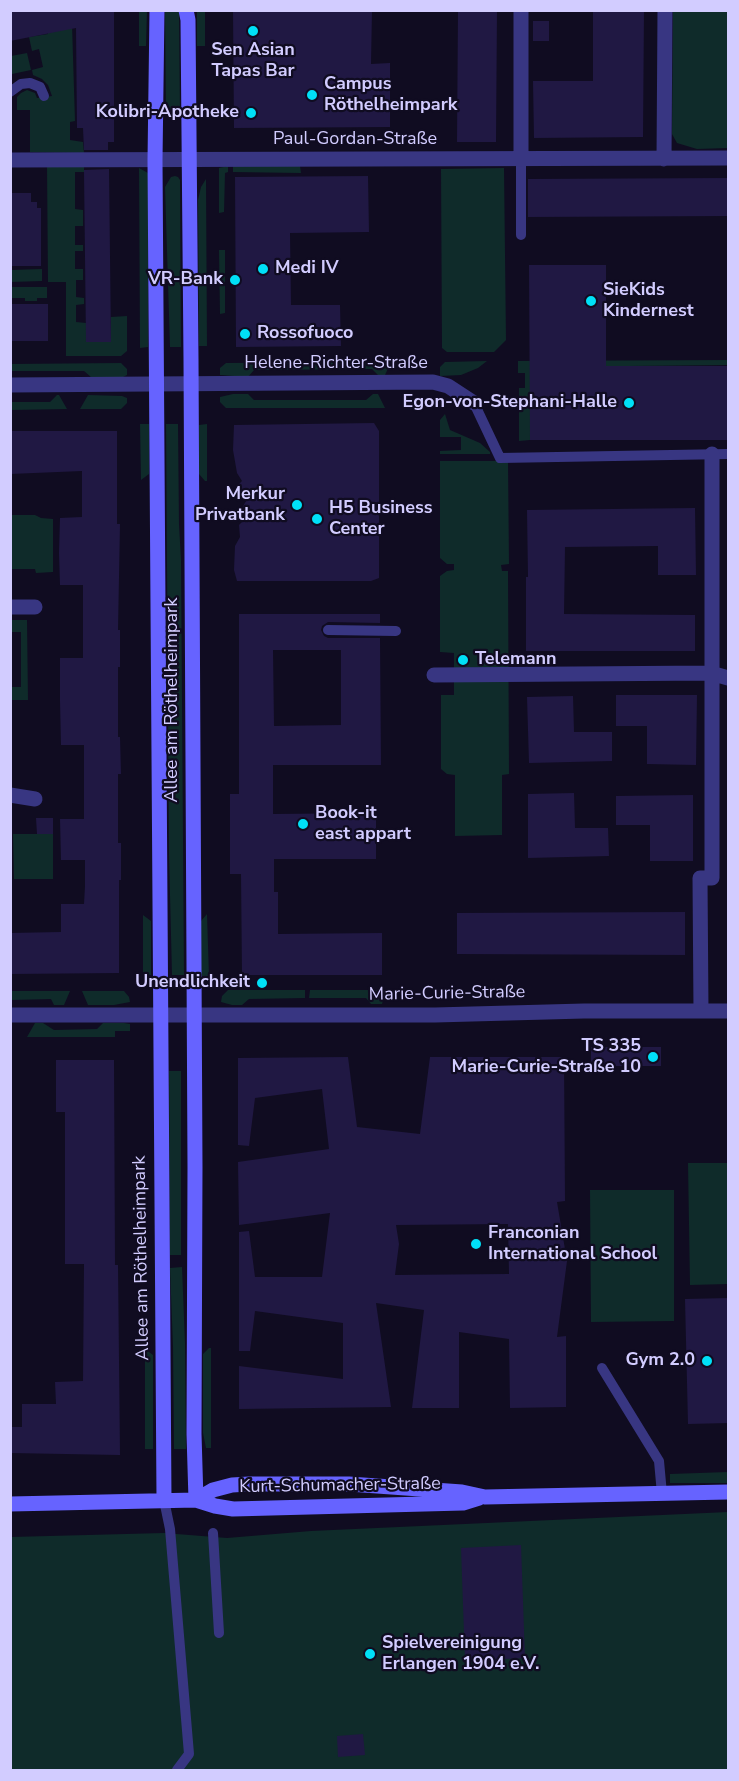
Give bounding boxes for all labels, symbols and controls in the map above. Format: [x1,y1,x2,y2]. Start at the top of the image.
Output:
marker: Sen Asian Tapas Bar [246,24,260,38]
place label: Sen Asian Tapas Bar [211,40,295,82]
place label: Campus Röthelheimpark [324,74,457,116]
marker: Campus Röthelheimpark [305,88,319,102]
place label: Kolibri-Apotheke [96,102,239,124]
marker: Kolibri-Apotheke [244,106,258,120]
street label: Paul-Gordan-Straße [273,129,437,151]
place label: Medi IV [275,258,339,280]
marker: Medi IV [256,262,270,276]
place label: VR-Bank [148,269,223,291]
marker: VR-Bank [228,273,242,287]
place label: SieKids Kindernest [603,280,694,322]
marker: SieKids Kindernest [584,294,598,308]
place label: Rossofuoco [257,323,353,345]
marker: Rossofuoco [238,327,252,341]
street label: Helene-Richter-Straße [244,353,428,375]
place label: Egon-von-Stephani-Halle [403,392,617,414]
marker: Egon-von-Stephani-Halle [622,396,636,410]
place label: Merkur Privatbank [195,484,285,526]
marker: Merkur Privatbank [290,498,304,512]
place label: H5 Business Center [329,498,433,540]
marker: H5 Business Center [310,512,324,526]
street label: Allee am Röthelheimpark [162,597,184,803]
place label: Telemann [475,649,557,671]
marker: Telemann [456,653,470,667]
place label: Book-it east appart [315,803,411,846]
marker: Book-it east appart [296,817,310,831]
place label: Unendlichkeit [135,972,250,994]
marker: Unendlichkeit [255,976,269,990]
street label: Marie-Curie-Straße [369,982,525,1006]
place label: TS 335 Marie-Curie-Straße 10 [452,1036,641,1078]
marker: TS 335 Marie-Curie-Straße 10 [646,1050,660,1064]
street label: Allee am Röthelheimpark [129,1155,155,1361]
place label: Franconian International School [488,1223,657,1266]
marker: Franconian International School [469,1237,483,1251]
place label: Gym 2.0 [626,1350,695,1372]
marker: Gym 2.0 [700,1354,714,1368]
street label: Kurt-Schumacher-Straße [239,1473,441,1499]
place label: Spielvereinigung Erlangen 1904 e.V. [382,1633,540,1676]
marker: Spielvereinigung Erlangen 1904 e.V. [363,1647,377,1661]

